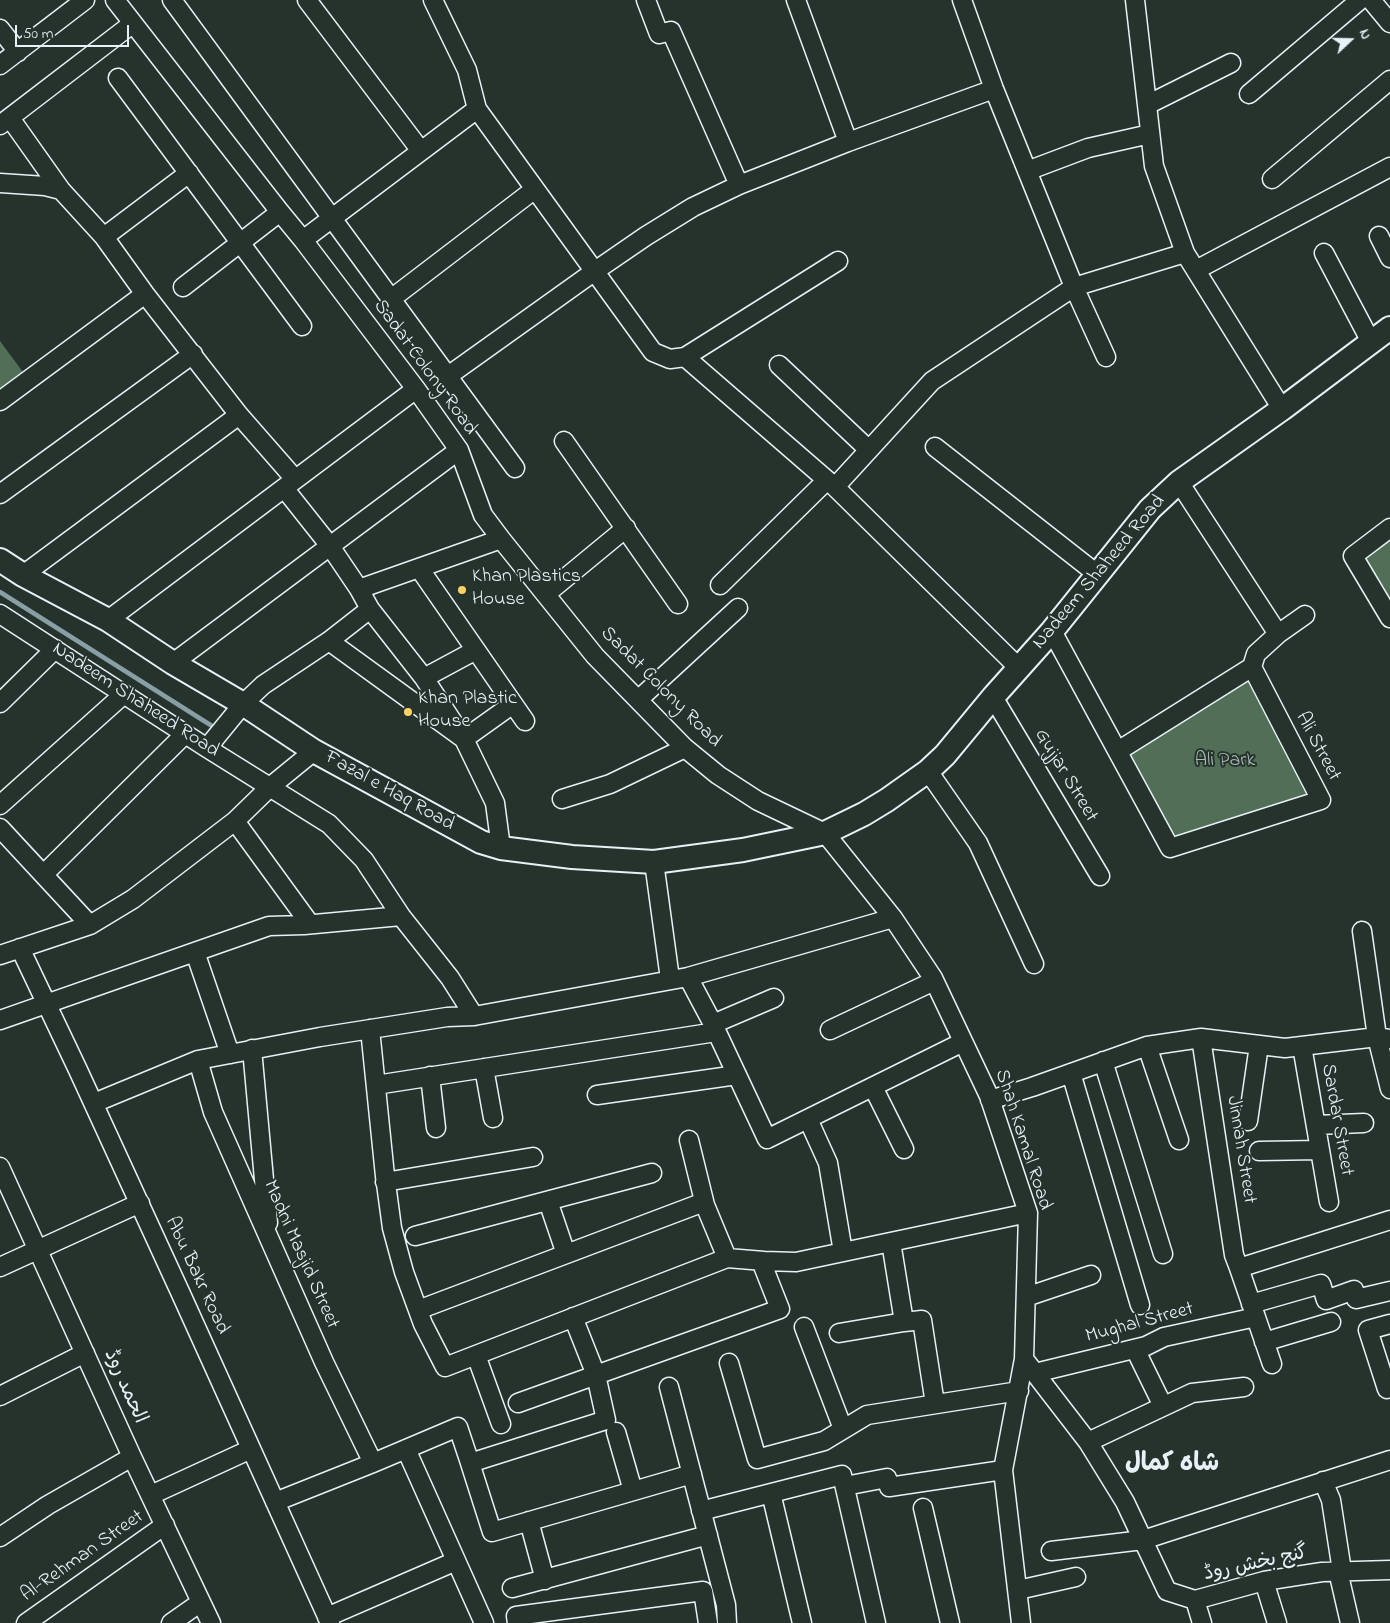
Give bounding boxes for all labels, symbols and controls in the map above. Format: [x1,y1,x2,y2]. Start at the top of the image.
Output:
scale bar [18,15,131,47]
north arrow [1325,15,1375,65]
text: 50 m [23,23,53,45]
text: N [1353,26,1376,43]
street label: Sadat Colony Road [367,296,481,440]
street label: Nadeem Shaheed Road [1028,491,1172,655]
place label: Khan Plastics House [472,566,581,613]
marker: Khan Plastics House [456,584,468,596]
street label: Sadat Colony Road [594,622,726,754]
street label: Nadeem Shaheed Road [47,638,223,764]
place label: Khan Plastic House [418,688,517,735]
marker: Khan Plastic House [402,706,414,718]
street label: Ali Street [1289,708,1345,786]
street label: Gujjar Street [1028,725,1102,827]
street label: Fazal e Haq Road [320,746,458,838]
park label: Ali Park [1195,750,1255,774]
street label: Sardar Street [1314,1062,1358,1178]
street label: Shah Kamal Road [988,1067,1056,1213]
street label: Jinnah Street [1220,1094,1260,1206]
street label: Madni Masjid Street [256,1177,344,1333]
street label: Abu Bakr Road [158,1213,234,1339]
street label: Mughal Street [1083,1298,1197,1350]
street label: الحمد روڈ [97,1346,151,1428]
district label: شاہ کمال [1125,1451,1219,1481]
street label: Al-Rehman Street [17,1506,149,1608]
street label: گنج بخش روڈ [1202,1542,1310,1588]

